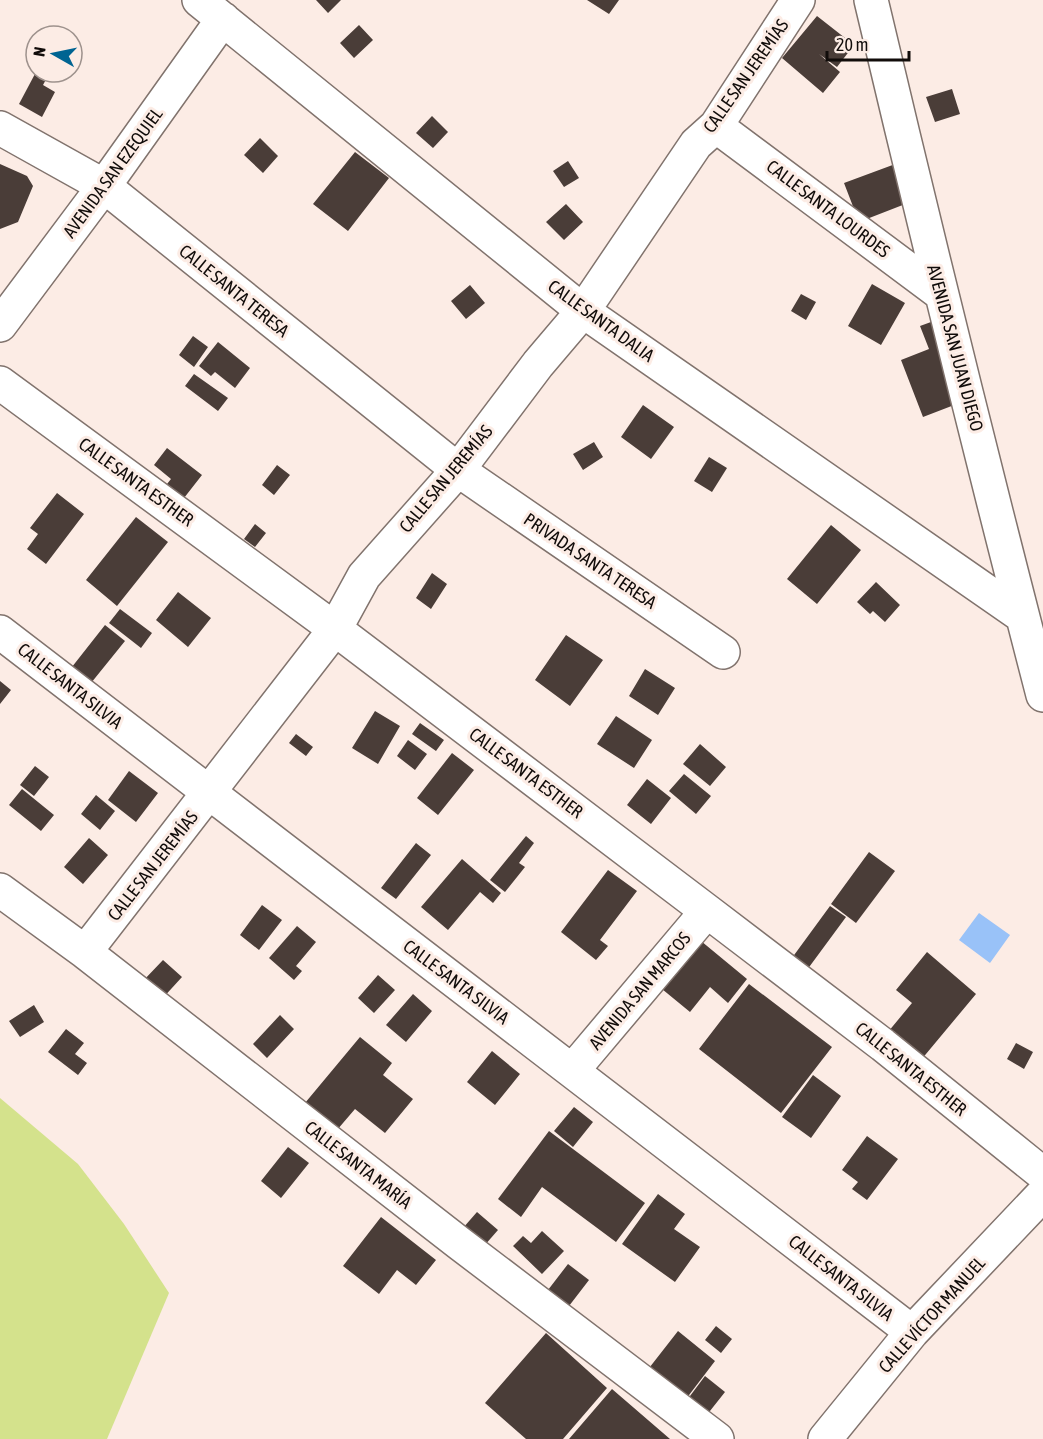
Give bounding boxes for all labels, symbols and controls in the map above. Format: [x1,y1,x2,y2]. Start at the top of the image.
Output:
street label: CALLE SAN JEREMÍAS [699,15,793,136]
north arrow [24,24,84,84]
scale bar [827,24,910,62]
text: 20 m [836,34,868,55]
text: N [30,46,49,58]
street label: AVENIDA SAN EZEQUIEL [59,104,167,241]
street label: CALLE SANTA LOURDES [763,156,894,262]
street label: CALLE SANTA TERESA [175,240,294,341]
street label: AVENIDA SAN JUAN DIEGO [923,262,988,433]
street label: CALLE SANTA DALIA [544,275,658,366]
street label: CALLE SAN JEREMÍAS [395,420,497,537]
street label: CALLE SANTA ESTHER [75,433,198,530]
street label: PRIVADA SANTA TERESA [520,508,661,613]
street label: CALLE SANTA SILVIA [14,638,127,733]
street label: CALLE SANTA ESTHER [465,723,587,822]
street label: CALLE SAN JEREMÍAS [103,806,202,925]
street label: AVENIDA SAN MARCOS [584,927,695,1054]
street label: CALLE SANTA SILVIA [399,935,513,1028]
street label: CALLE SANTA ESTHER [852,1017,971,1120]
street label: CALLE SANTA MARÍA [301,1116,416,1213]
street label: CALLE SANTA SILVIA [785,1230,898,1325]
street label: CALLE VÍCTOR MANUEL [874,1252,989,1377]

